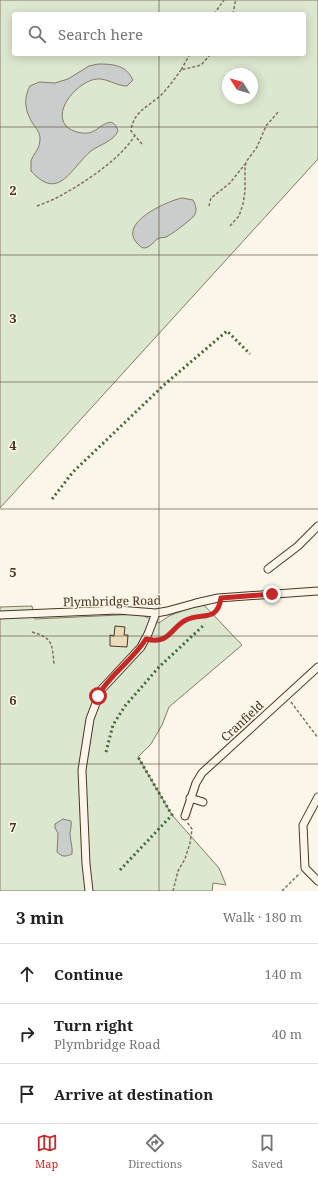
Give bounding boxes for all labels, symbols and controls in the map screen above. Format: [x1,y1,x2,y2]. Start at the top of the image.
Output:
search box [12,12,306,56]
icon: search [26,23,48,45]
text: Search here [58,24,143,44]
north arrow [222,68,258,104]
text: 2 [9,181,17,199]
text: 3 [9,309,17,327]
text: 4 [9,436,17,454]
text: 5 [9,563,17,581]
route end [263,585,281,603]
street label: Plymbridge Road [63,592,162,610]
route start [89,687,107,705]
text: 6 [9,691,17,709]
street label: Cranfield [217,696,268,745]
text: 7 [9,818,17,836]
text: 3 min [16,906,64,929]
text: Walk · 180 m [223,908,302,926]
icon: ahead [16,963,38,985]
text: Continue [54,964,123,984]
text: 140 m [265,965,302,983]
text: Turn right [54,1015,133,1035]
icon: right [16,1023,38,1045]
text: 40 m [272,1025,302,1043]
text: Plymbridge Road [54,1035,160,1053]
icon: arrive [16,1083,38,1105]
text: Arrive at destination [54,1084,213,1104]
tab: Map [35,1132,58,1171]
tab: Directions [128,1132,182,1171]
tab: Saved [252,1132,283,1171]

